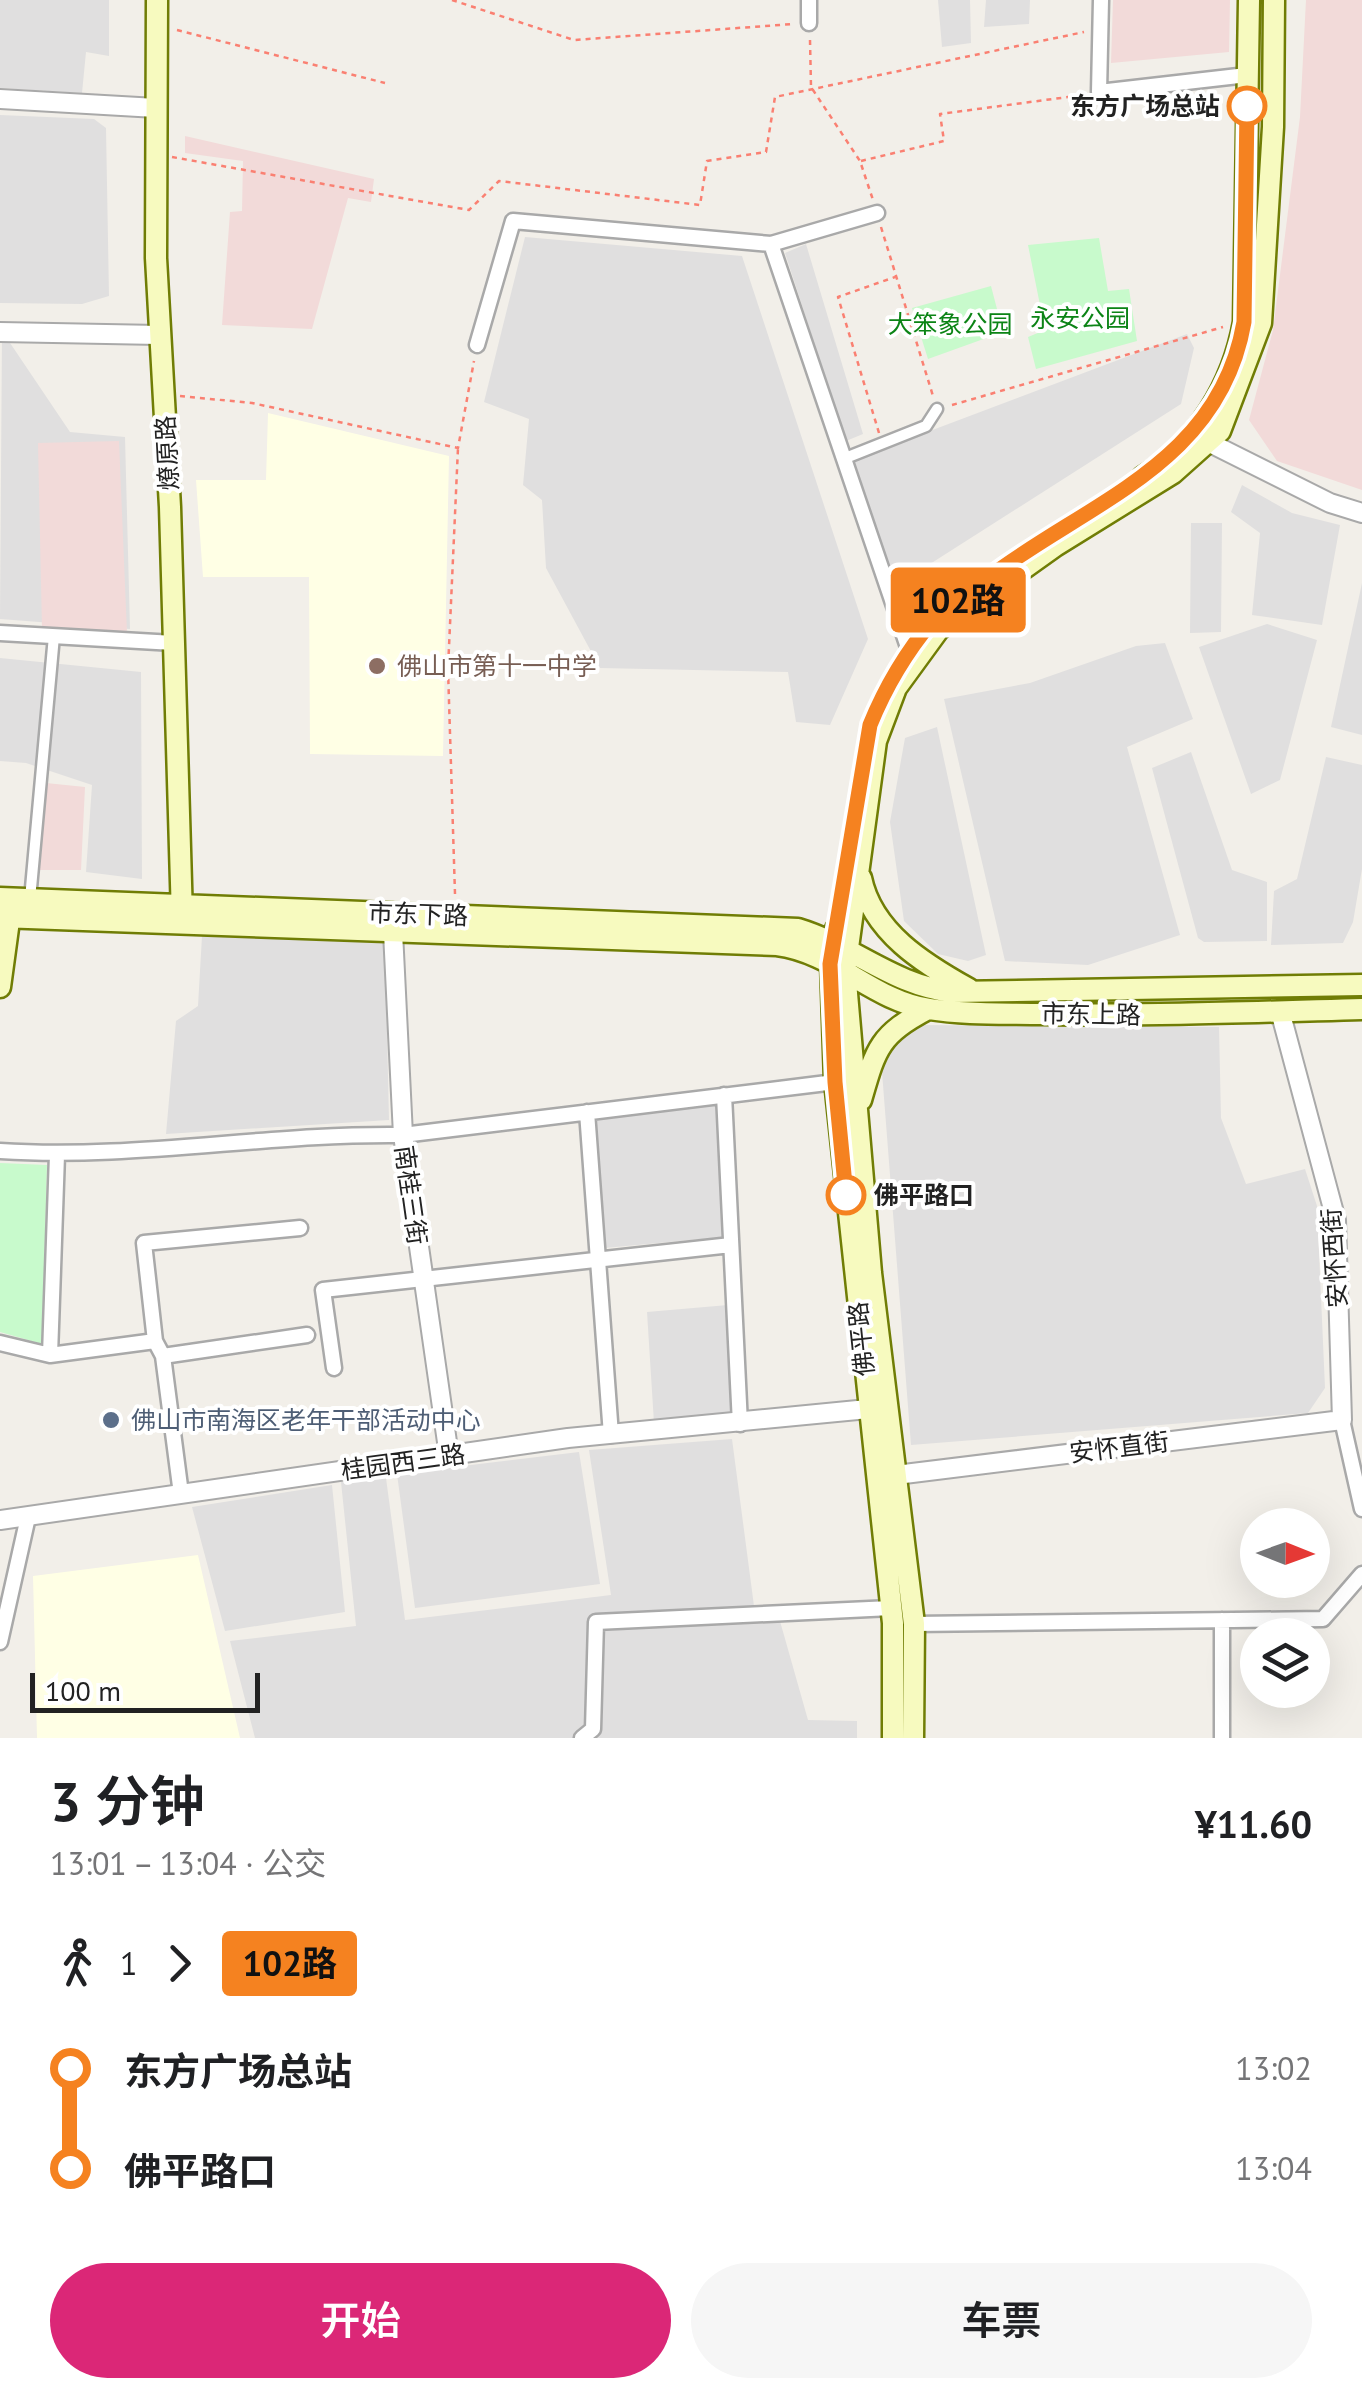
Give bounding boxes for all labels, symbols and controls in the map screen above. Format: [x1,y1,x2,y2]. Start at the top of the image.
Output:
marker: 东方广场总站 [1228,87,1266,125]
place label: 东方广场总站 [1070,90,1220,122]
park label: 永安公园 [1030,302,1130,334]
park label: 大笨象公园 [887,308,1013,340]
street label: 燎原路 [149,415,185,491]
line badge: 102路 [888,568,1028,632]
text: 102路 [911,577,1005,623]
place label: 佛山市第十一中学 [397,650,597,682]
marker: 佛山市第十一中学 [366,655,388,677]
street label: 市东下路 [367,896,469,932]
street label: 市东上路 [1041,997,1141,1031]
street label: 南桂三街 [388,1143,434,1247]
marker: 佛平路口 [827,1176,865,1214]
place label: 佛平路口 [874,1179,974,1211]
street label: 安怀西街 [1315,1207,1353,1309]
street label: 佛平路 [841,1300,881,1378]
place label: 佛山市南海区老年干部活动中心 [131,1404,481,1436]
marker: 佛山市南海区老年干部活动中心 [100,1409,122,1431]
street label: 安怀直街 [1067,1425,1171,1469]
street label: 桂园西三路 [339,1437,467,1487]
north arrow [1240,1508,1330,1598]
map controls [1240,1508,1330,1708]
button: layers [1240,1618,1330,1708]
scale bar [30,1668,260,1712]
text: 100 m [45,1672,121,1709]
text: 3 分钟 [50,1765,205,1836]
text: ¥11.60 [1195,1799,1312,1848]
text: 13:01 – 13:04 · 公交 [50,1842,326,1884]
icon: walk [50,1936,105,1991]
icon: forward [152,1936,207,1991]
text: 102路 [242,1940,337,1986]
text: 1 [120,1942,137,1984]
text: 东方广场总站 [124,2046,352,2095]
text: 13:02 [1235,2047,1312,2089]
text: 佛平路口 [124,2146,276,2195]
text: 13:04 [1235,2147,1312,2189]
button: 开始 [50,2263,671,2378]
button: 车票 [691,2263,1312,2378]

